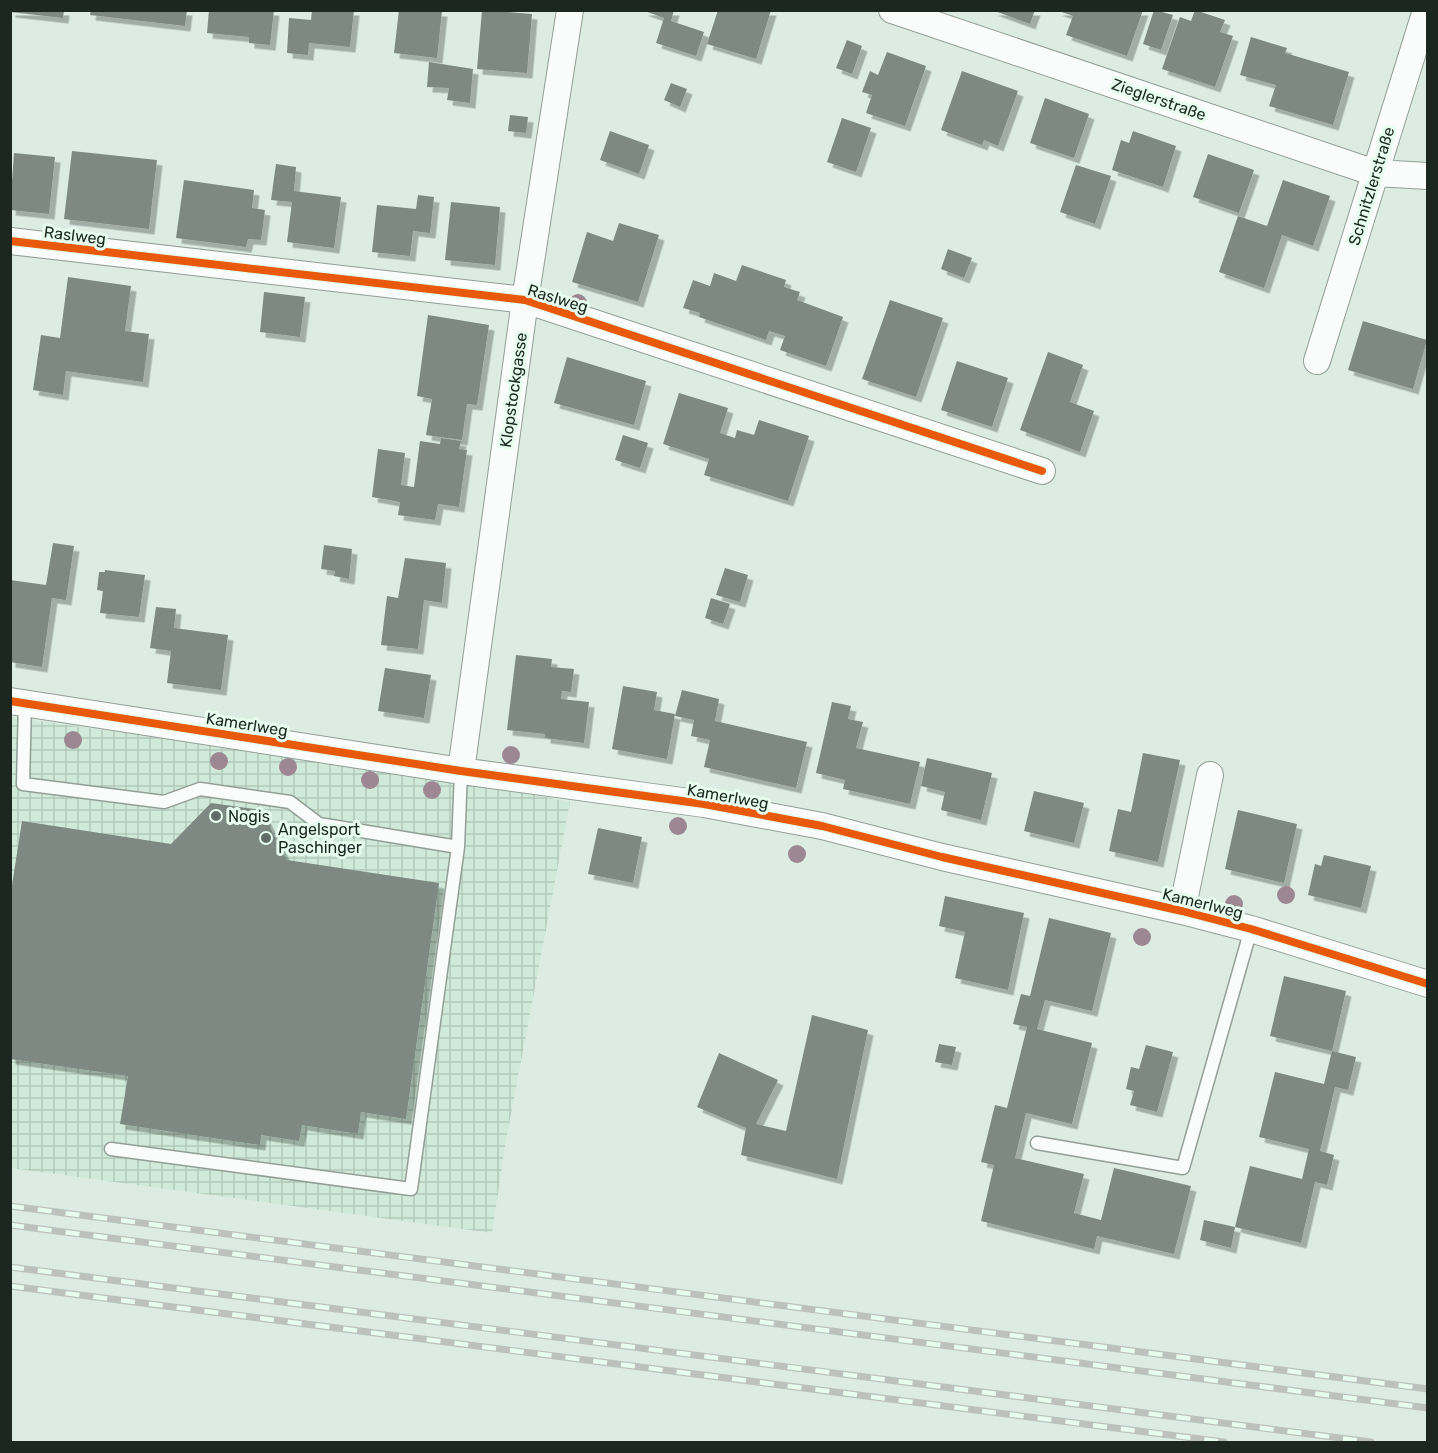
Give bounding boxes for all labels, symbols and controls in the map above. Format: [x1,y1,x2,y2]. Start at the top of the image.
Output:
street label: Zieglerstraße [1109,74,1209,124]
street label: Schnitzlerstraße [1344,125,1399,248]
street label: Raslweg [43,222,107,249]
street label: Raslweg [525,280,591,317]
street label: Klopstockgasse [496,331,531,449]
street label: Kamerlweg [205,709,289,740]
street label: Kamerlweg [686,780,770,813]
place label: Nogis [228,807,270,826]
marker: Nogis [209,809,223,823]
place label: Angelsport Paschinger [278,820,362,857]
marker: Angelsport Paschinger [259,831,273,845]
street label: Kamerlweg [1160,884,1245,923]

